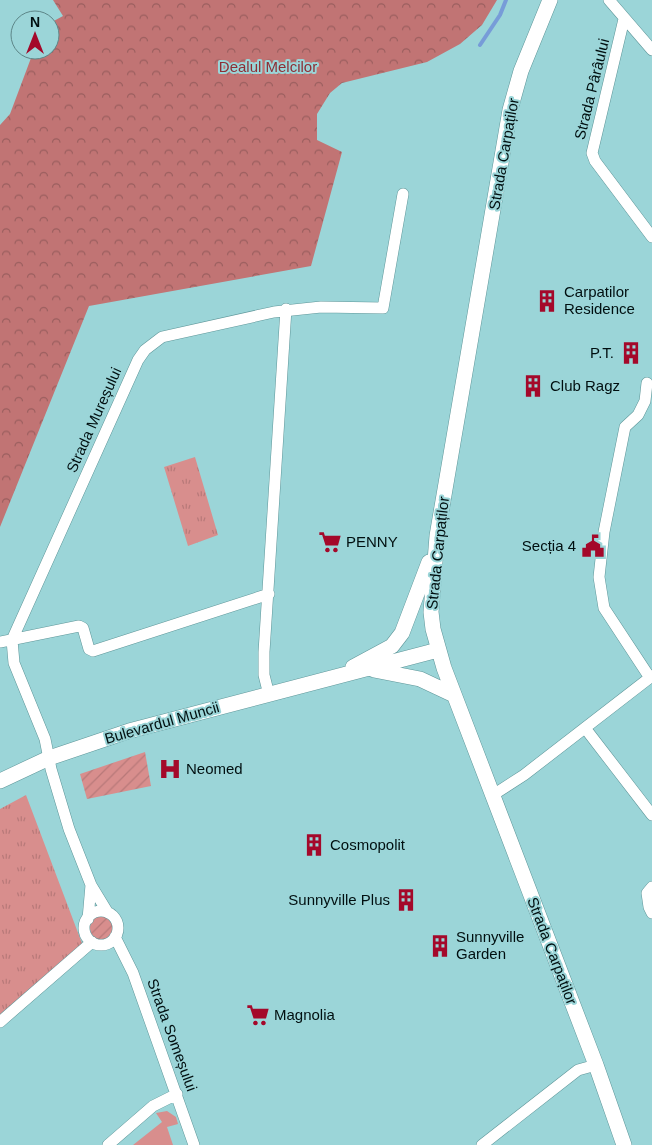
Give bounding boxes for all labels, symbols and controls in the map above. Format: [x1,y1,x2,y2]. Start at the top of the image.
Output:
north arrow [10,10,60,60]
text: N [30,14,40,30]
street label: Strada Pârâului [571,37,612,141]
park label: Dealul Melcilor [219,58,317,75]
street label: Strada Carpaților [485,97,522,211]
place label: Carpatilor Residence [564,283,635,317]
building icon: Carpatilor Residence [534,288,560,314]
building icon: P.T. [618,340,644,366]
place label: P.T. [590,344,614,361]
street label: Strada Mureșului [63,365,124,475]
building icon: Club Ragz [520,373,546,399]
place label: Club Ragz [550,377,620,394]
street label: Strada Carpaților [423,496,452,610]
supermarket icon: PENNY [317,529,343,555]
place label: PENNY [346,533,398,550]
public building icon: Secția 4 [580,533,606,559]
place label: Secția 4 [522,537,576,554]
street label: Bulevardul Muncii [103,698,221,747]
hospital icon: Neomed [157,756,183,782]
place label: Neomed [186,760,243,777]
building icon: Cosmopolit [301,832,327,858]
place label: Cosmopolit [330,836,406,853]
building icon: Sunnyville Plus [393,887,419,913]
place label: Sunnyville Plus [288,891,390,908]
street label: Strada Carpaților [524,895,581,1007]
place label: Sunnyville Garden [456,928,524,962]
building icon: Sunnyville Garden [427,933,453,959]
street label: Strada Someșului [144,976,201,1093]
supermarket icon: Magnolia [245,1002,271,1028]
place label: Magnolia [274,1006,336,1023]

